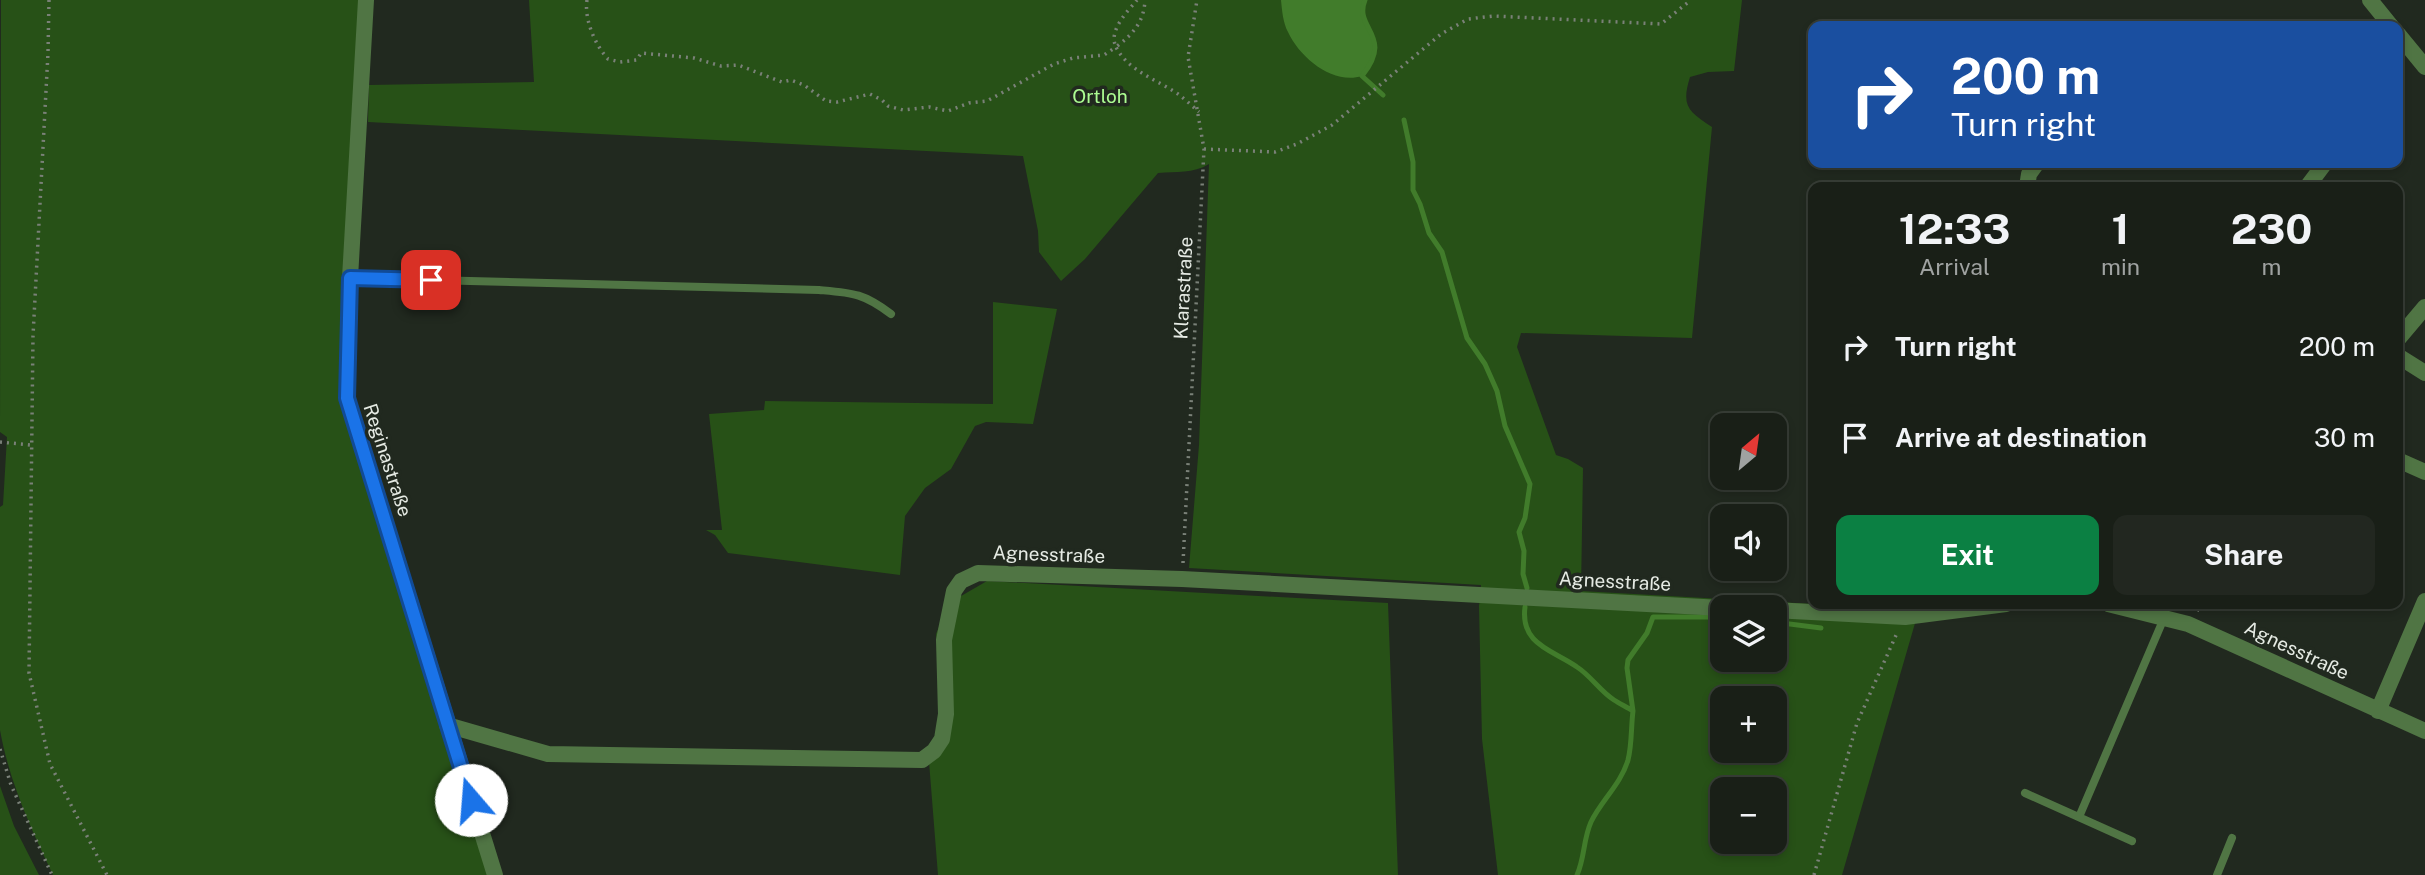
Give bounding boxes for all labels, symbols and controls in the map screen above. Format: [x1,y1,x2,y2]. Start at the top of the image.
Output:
text: 200 m [1951,47,2100,105]
icon: right [1836,49,1927,140]
park label: Ortloh [1072,85,1128,107]
text: Turn right [1951,106,2096,143]
text: 12:33 [1899,204,2010,253]
text: 1 [2112,204,2130,253]
text: 230 [2231,204,2312,253]
street label: Klarastraße [1169,236,1197,340]
pin [401,250,461,310]
text: Arrival [1919,253,1990,280]
text: min [2101,253,2140,280]
text: m [2262,253,2281,280]
icon: arrive [412,261,450,299]
icon: right [1836,328,1874,366]
text: Turn right [1895,331,2017,362]
text: 200 m [2299,331,2375,362]
street label: Reginastraße [359,401,417,519]
north arrow [1710,413,1787,490]
map controls [1710,413,1787,854]
icon: arrive [1836,419,1874,457]
text: Arrive at destination [1895,422,2147,453]
text: 30 m [2314,422,2375,453]
button: sound [1710,504,1787,581]
button: Exit [1836,515,2099,595]
button: Share [2113,515,2375,595]
street label: Agnesstraße [992,541,1106,567]
street label: Agnesstraße [1558,567,1672,595]
button: layers [1710,595,1787,672]
street label: Agnesstraße [2241,616,2353,684]
button: + [1710,686,1787,763]
position arrow [434,763,508,837]
button: − [1710,777,1787,854]

